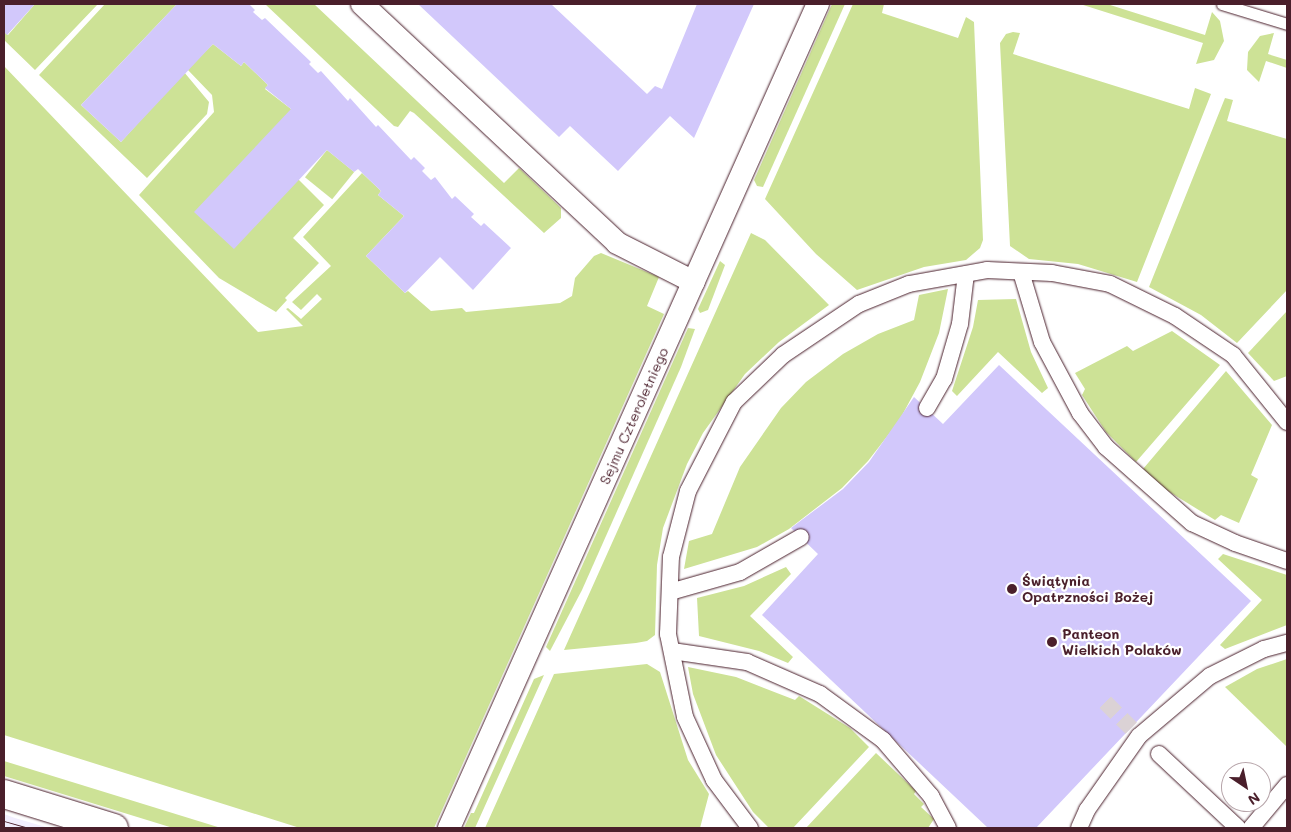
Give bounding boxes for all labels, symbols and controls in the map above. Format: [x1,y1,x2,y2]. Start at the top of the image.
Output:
street label: Sejmu Czteroletniego [596,345,672,487]
place label: Świątynia Opatrzności Bożej [1022,573,1153,606]
marker: Świątynia Opatrzności Bożej [1006,583,1018,595]
place label: Panteon Wielkich Polaków [1062,626,1182,658]
marker: Panteon Wielkich Polaków [1046,636,1058,648]
north arrow [1221,762,1271,812]
text: N [1244,788,1264,810]

